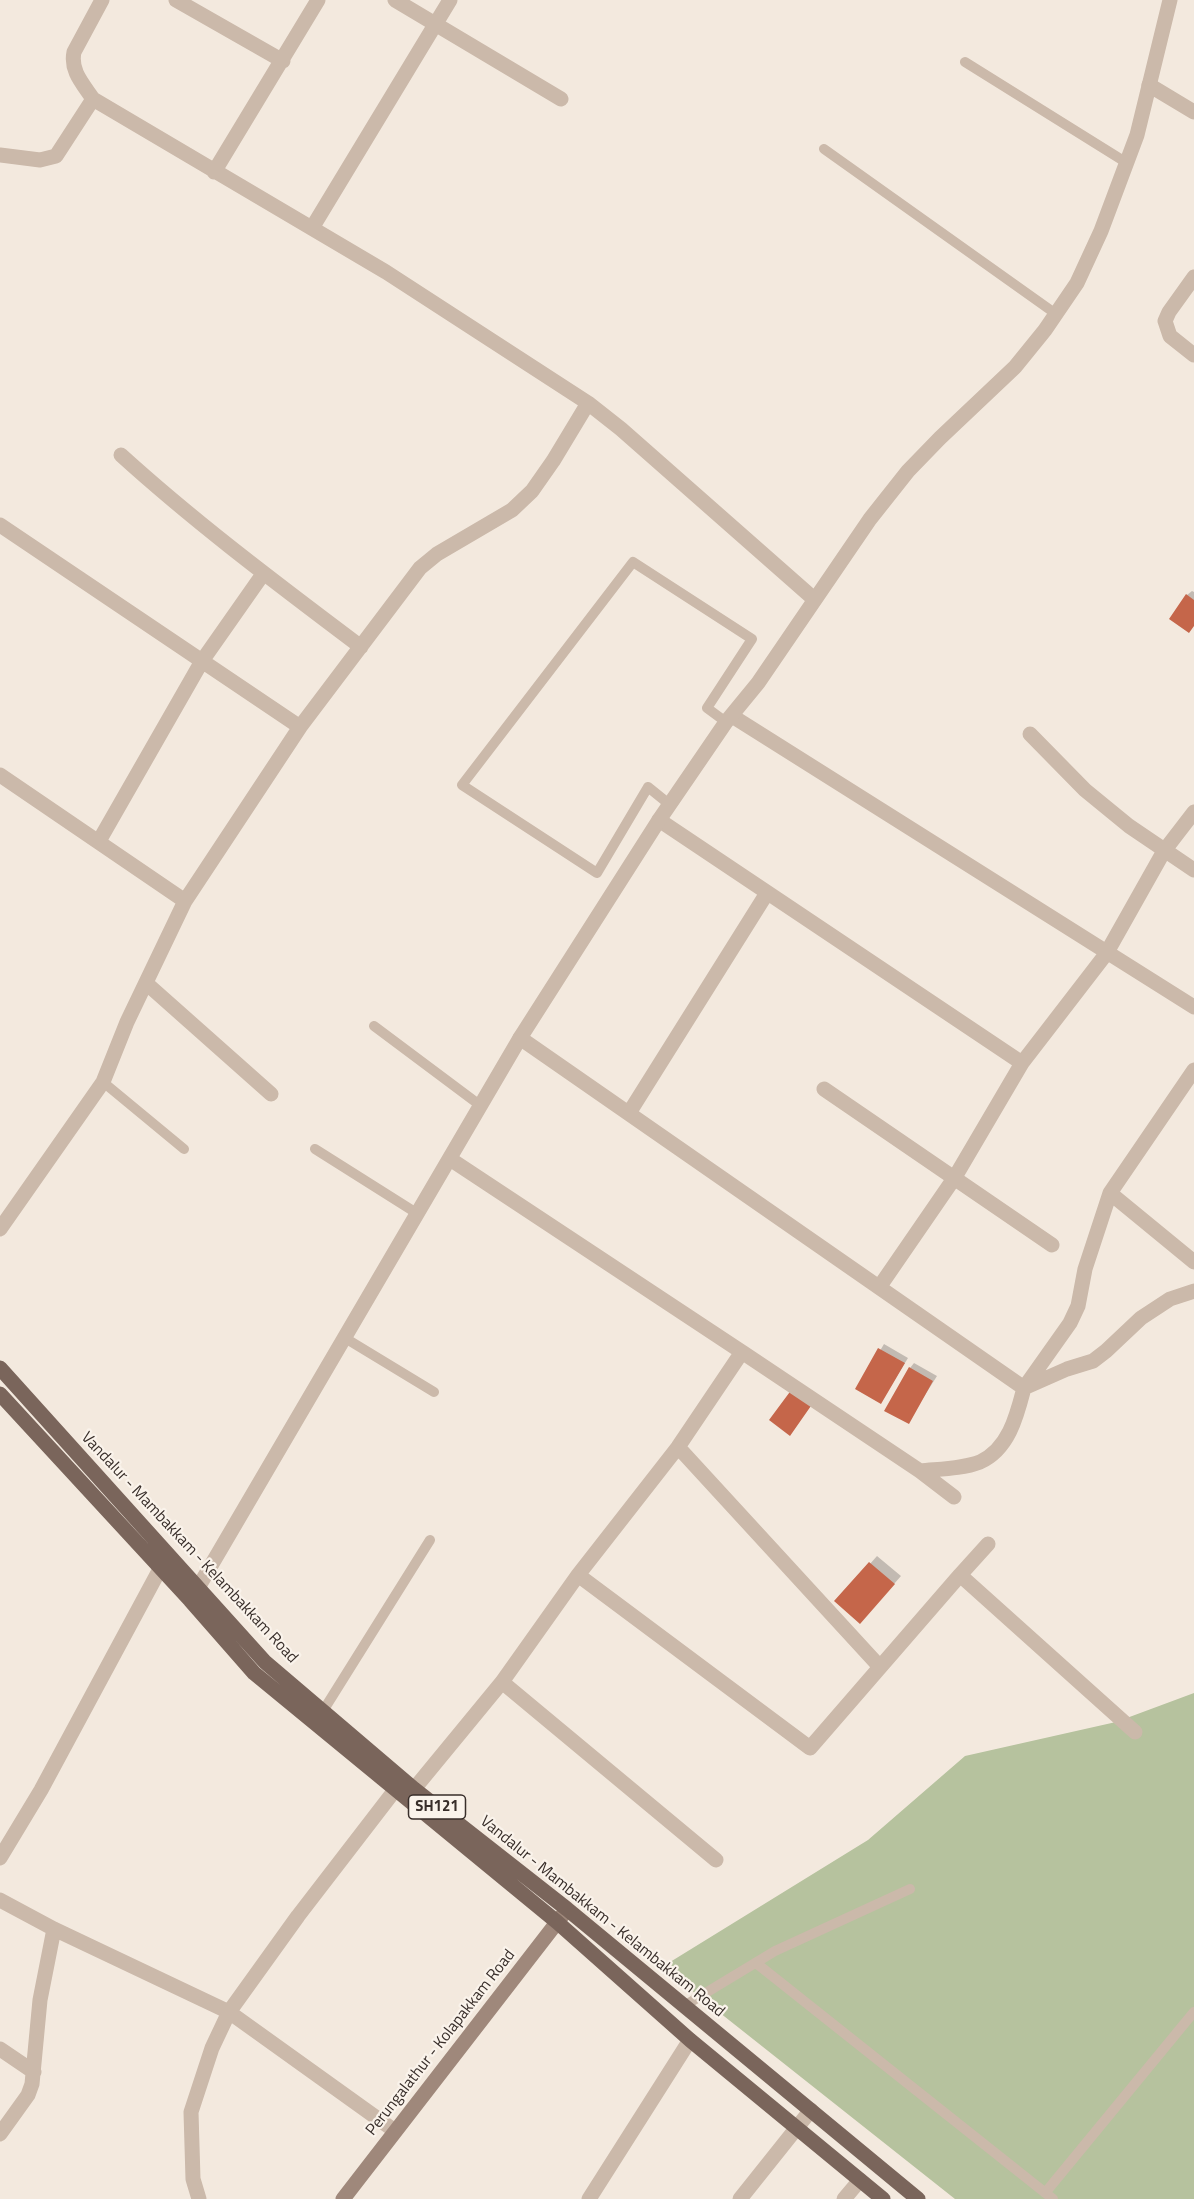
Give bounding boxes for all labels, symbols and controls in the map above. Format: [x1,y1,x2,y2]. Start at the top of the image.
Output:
street label: Vandalur - Mambakkam - Kelambakkam Road [77,1428,301,1668]
road number: SH121 [408,1795,466,1819]
street label: Vandalur - Mambakkam - Kelambakkam Road [476,1812,728,2022]
street label: Perungalathur - Kolapakkam Road [362,1946,520,2140]

